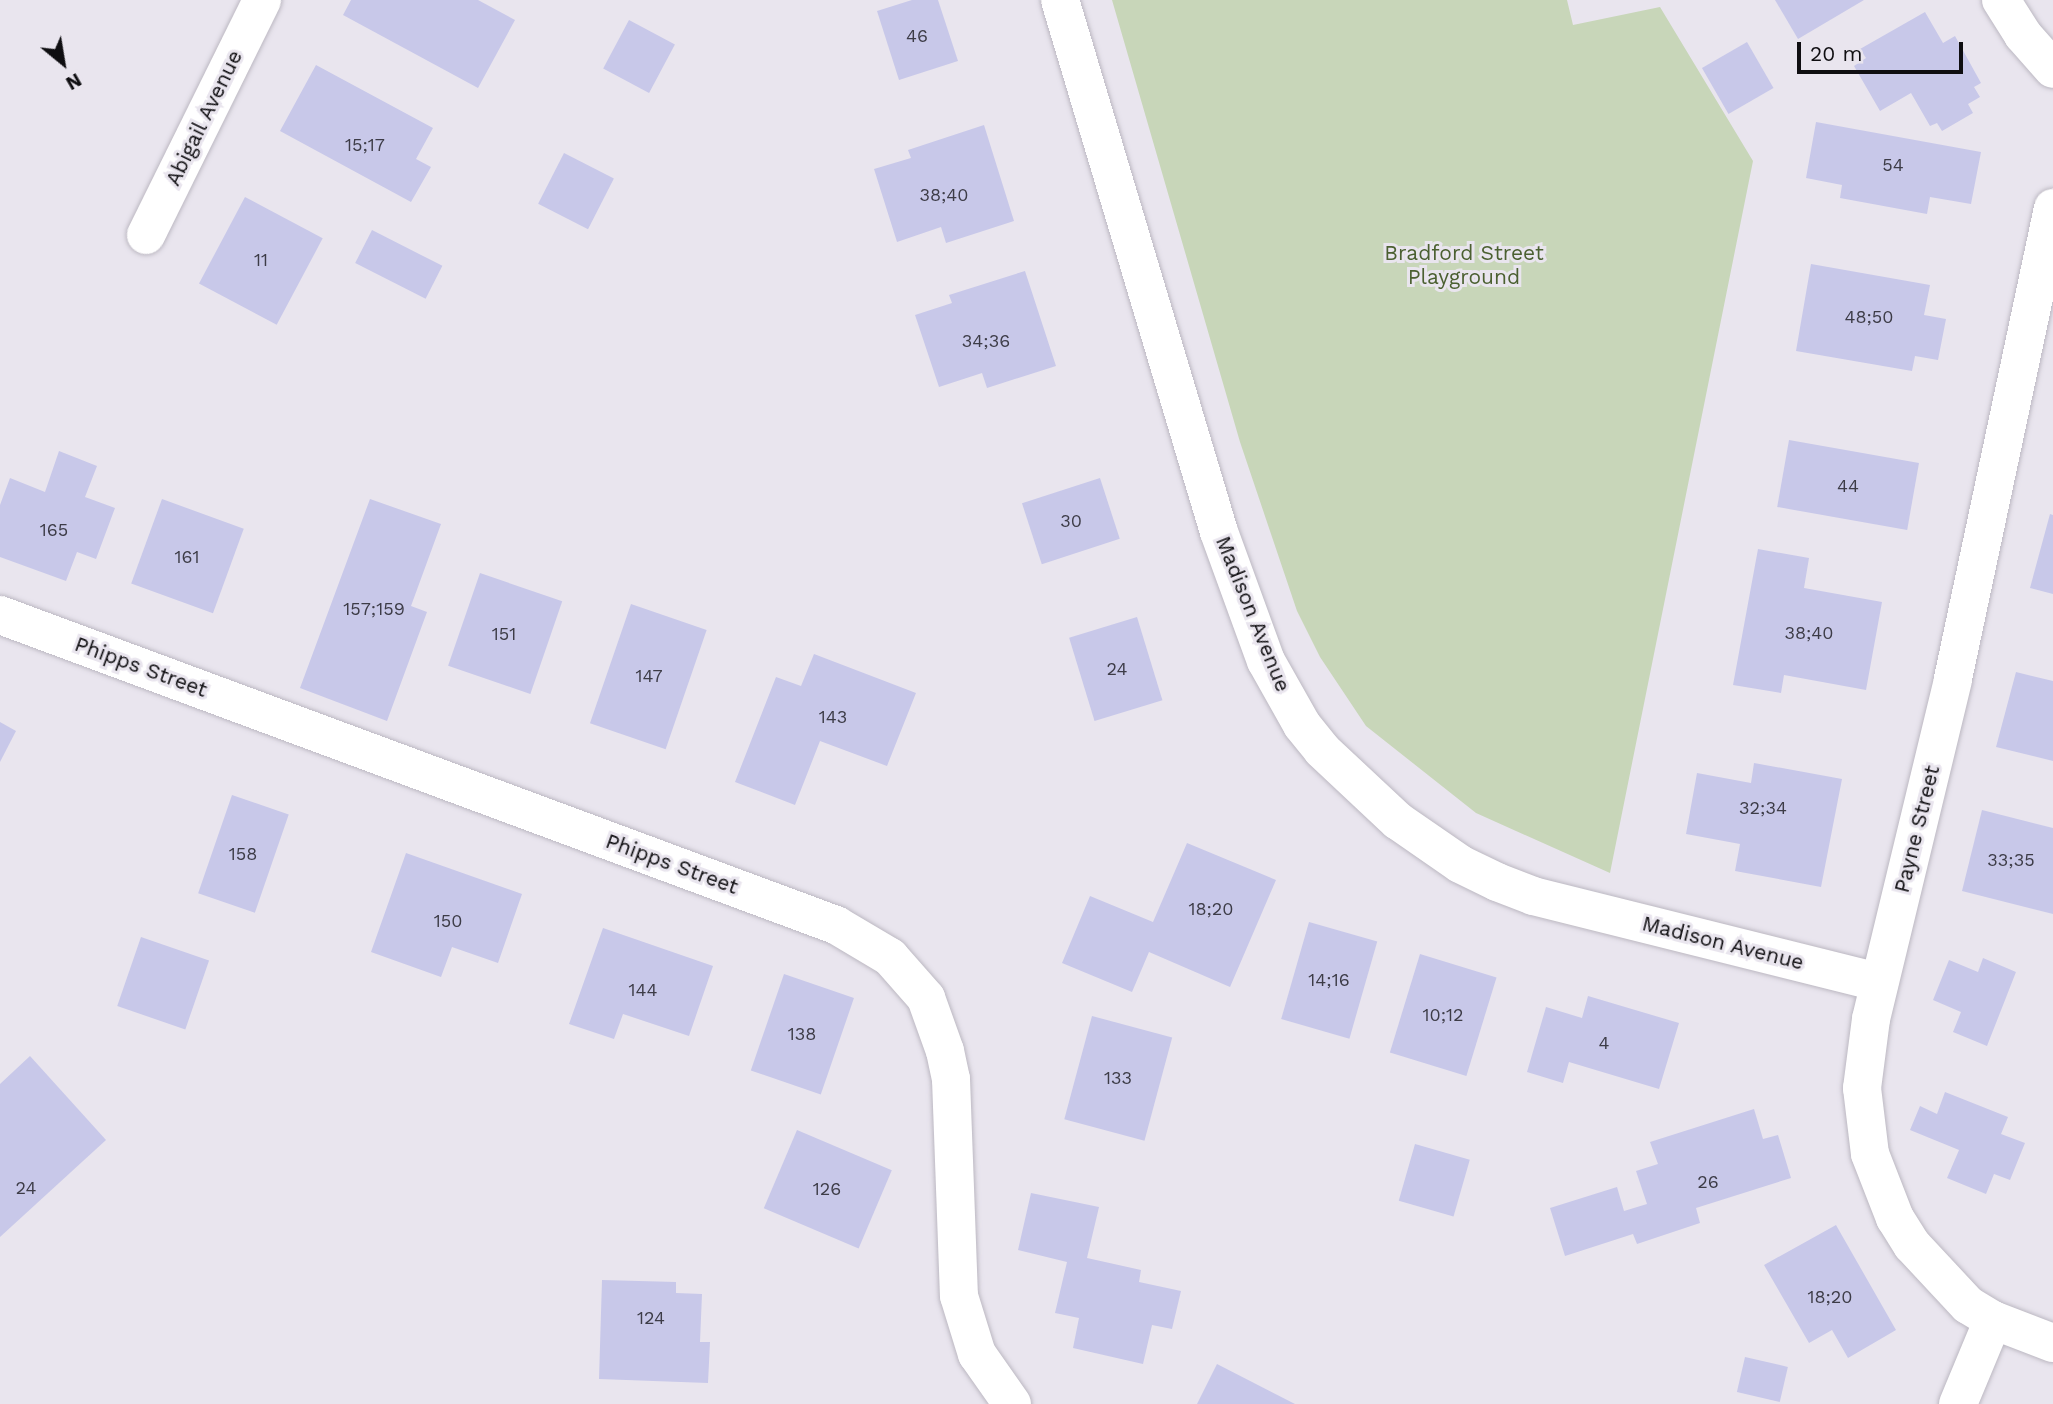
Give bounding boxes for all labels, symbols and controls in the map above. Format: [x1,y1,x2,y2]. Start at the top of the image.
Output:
house number: 46 [906,25,928,47]
north arrow [28,28,98,98]
scale bar [1801,28,1967,72]
text: 20 m [1810,41,1862,66]
street label: Abigail Avenue [160,45,248,191]
text: N [62,68,86,95]
house number: 15;17 [345,134,385,156]
house number: 54 [1882,154,1904,176]
house number: 38;40 [919,184,969,206]
park label: Bradford Street Playground [1384,240,1544,290]
house number: 11 [254,249,268,271]
house number: 48;50 [1844,306,1894,328]
house number: 34;36 [962,330,1010,352]
house number: 44 [1837,475,1859,497]
house number: 30 [1060,510,1082,532]
house number: 165 [40,519,68,541]
street label: Madison Avenue [1210,532,1296,696]
house number: 161 [175,546,199,568]
house number: 157;159 [343,598,405,620]
house number: 38;40 [1784,622,1834,644]
house number: 151 [492,623,516,645]
street label: Phipps Street [71,631,211,703]
house number: 24 [1107,658,1127,680]
house number: 147 [635,665,663,687]
house number: 143 [819,706,847,728]
street label: Payne Street [1889,763,1945,895]
house number: 32;34 [1739,797,1787,819]
street label: Phipps Street [602,828,742,900]
house number: 158 [229,843,257,865]
house number: 33;35 [1987,849,2035,871]
house number: 18;20 [1188,898,1234,920]
house number: 150 [434,910,462,932]
street label: Madison Avenue [1639,911,1807,975]
house number: 14;16 [1308,969,1350,991]
house number: 144 [628,979,658,1001]
house number: 10;12 [1422,1004,1464,1026]
house number: 138 [788,1023,816,1045]
house number: 4 [1599,1032,1609,1054]
house number: 133 [1104,1067,1132,1089]
house number: 26 [1697,1171,1719,1193]
house number: 24 [16,1177,36,1199]
house number: 126 [813,1178,841,1200]
house number: 18;20 [1807,1286,1853,1308]
house number: 124 [637,1307,665,1329]

